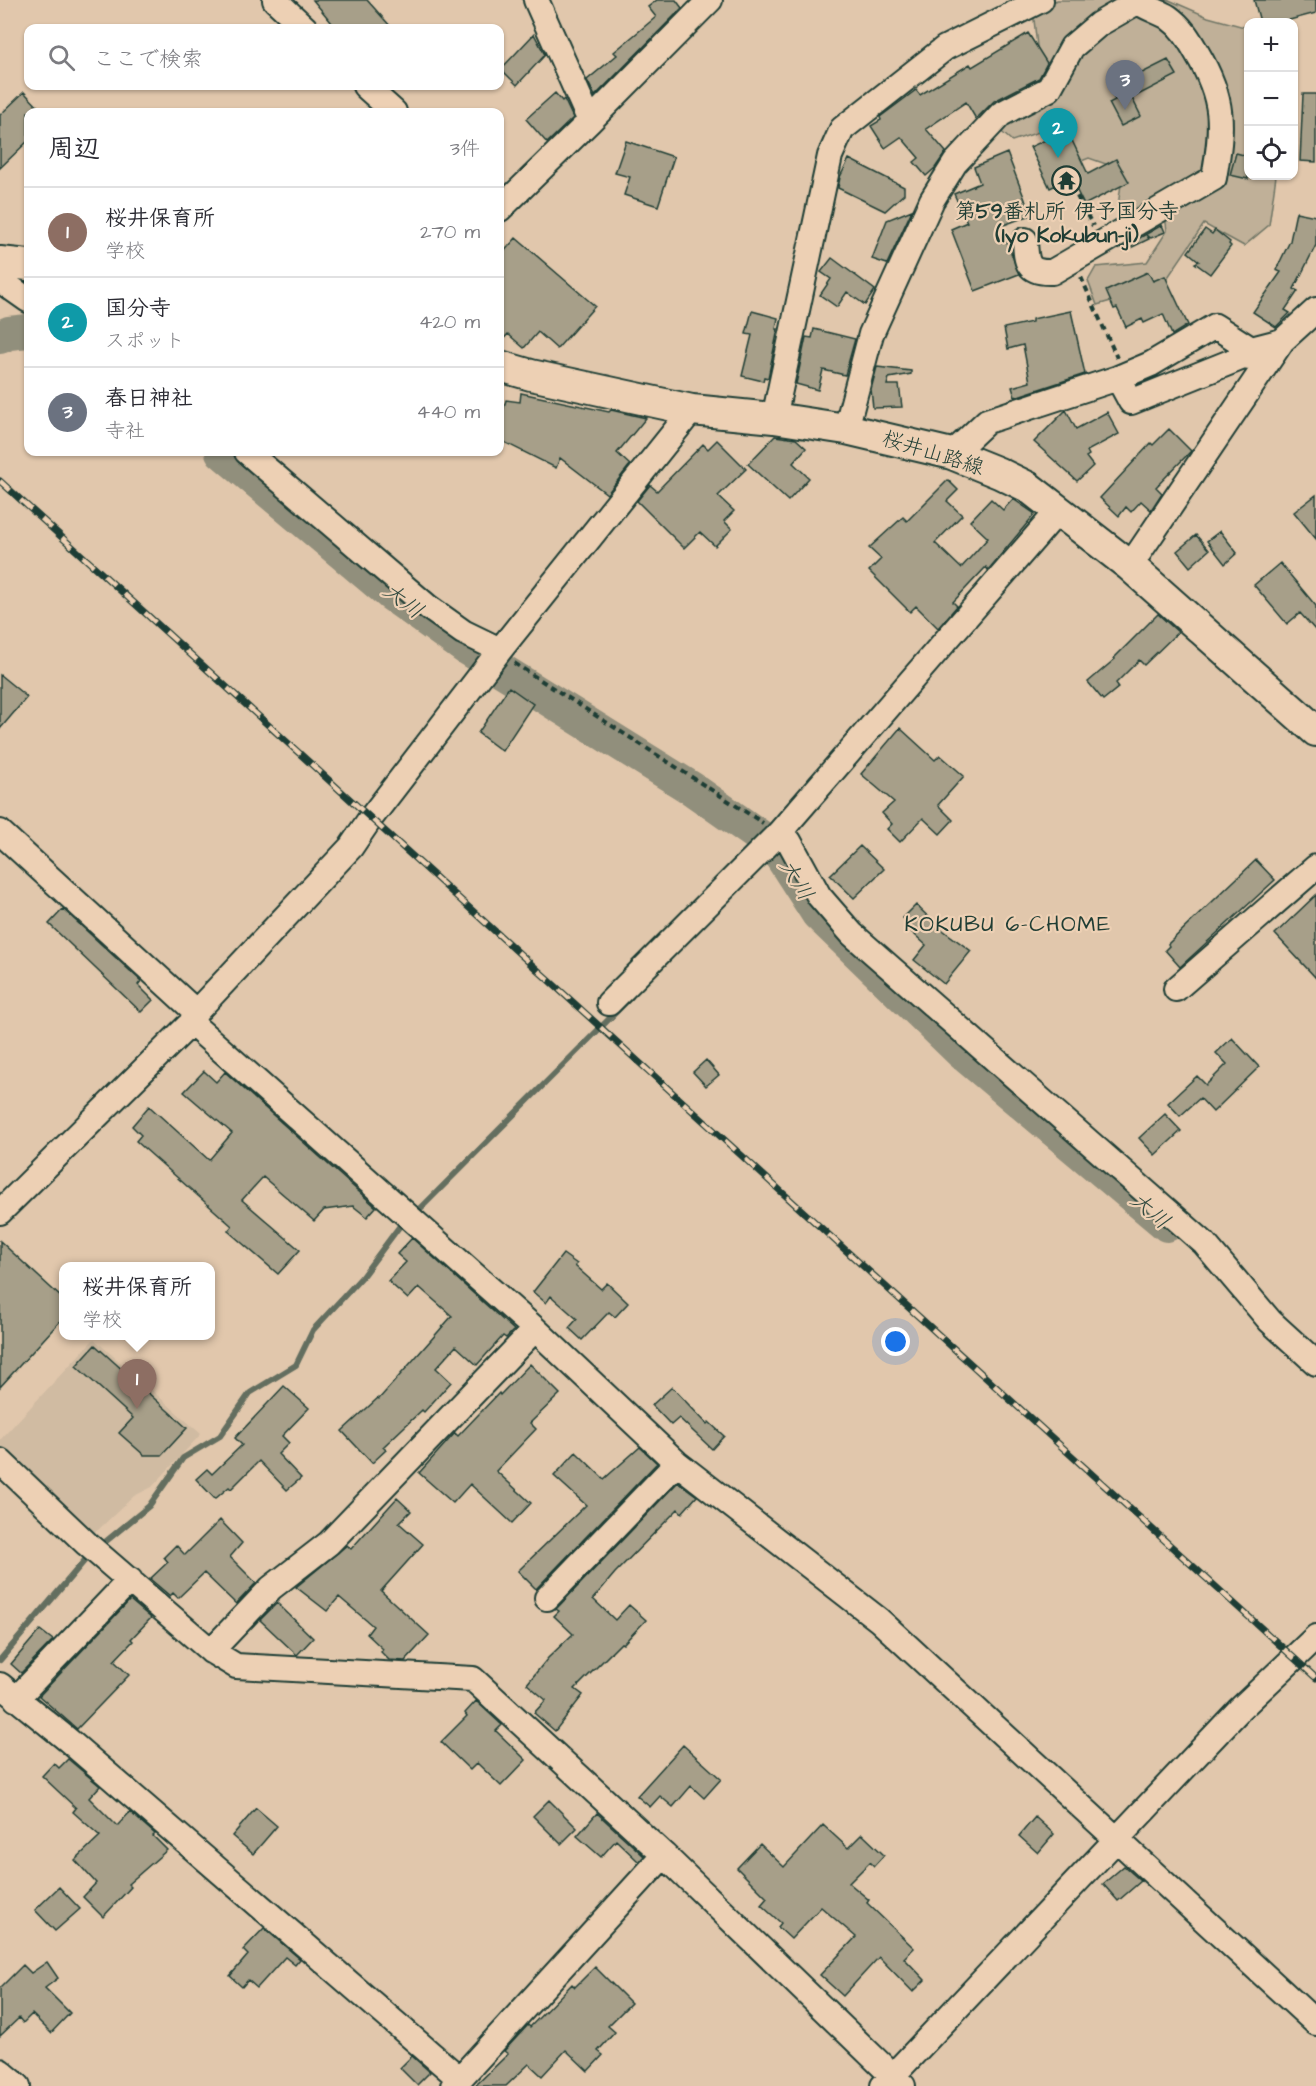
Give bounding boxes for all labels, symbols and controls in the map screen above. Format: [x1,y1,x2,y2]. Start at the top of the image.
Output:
map controls [1244,18,1298,180]
button: + [1244,18,1298,72]
search box [24,24,504,90]
icon: search [45,41,78,74]
text: ここで検索 [93,44,203,75]
pin: 3 [1106,60,1144,110]
button: − [1244,72,1298,126]
pin: 2 [1038,108,1078,158]
button: locate [1244,126,1298,180]
text: 周辺 [48,131,100,167]
text: 3件 [450,135,480,163]
temple icon: 第59番札所 伊予国分寺 (Iyo Kokubun-ji) [1051,164,1083,196]
place label: 第59番札所 伊予国分寺 (Iyo Kokubun-ji) [955,197,1179,253]
text: 桜井保育所 [105,203,215,234]
text: 1 [66,218,69,246]
text: 270 m [420,218,480,246]
text: 学校 [105,237,145,265]
text: 国分寺 [105,293,171,324]
text: 2 [62,308,73,336]
text: 420 m [419,308,480,336]
text: スポット [105,327,185,355]
text: 春日神社 [105,383,193,414]
text: 3 [62,398,73,426]
text: 440 m [417,398,480,426]
text: 寺社 [105,417,145,445]
street label: 桜井山路線 [879,424,987,482]
water label: 大川 [376,575,430,627]
water label: 大川 [771,853,821,907]
district label: KOKUBU 6-CHOME [904,909,1112,940]
water label: 大川 [1123,1185,1177,1237]
popup [59,1262,215,1340]
text: 桜井保育所 [82,1272,192,1303]
text: 学校 [82,1306,122,1334]
your location [881,1327,910,1356]
pin: 1 [118,1360,156,1409]

